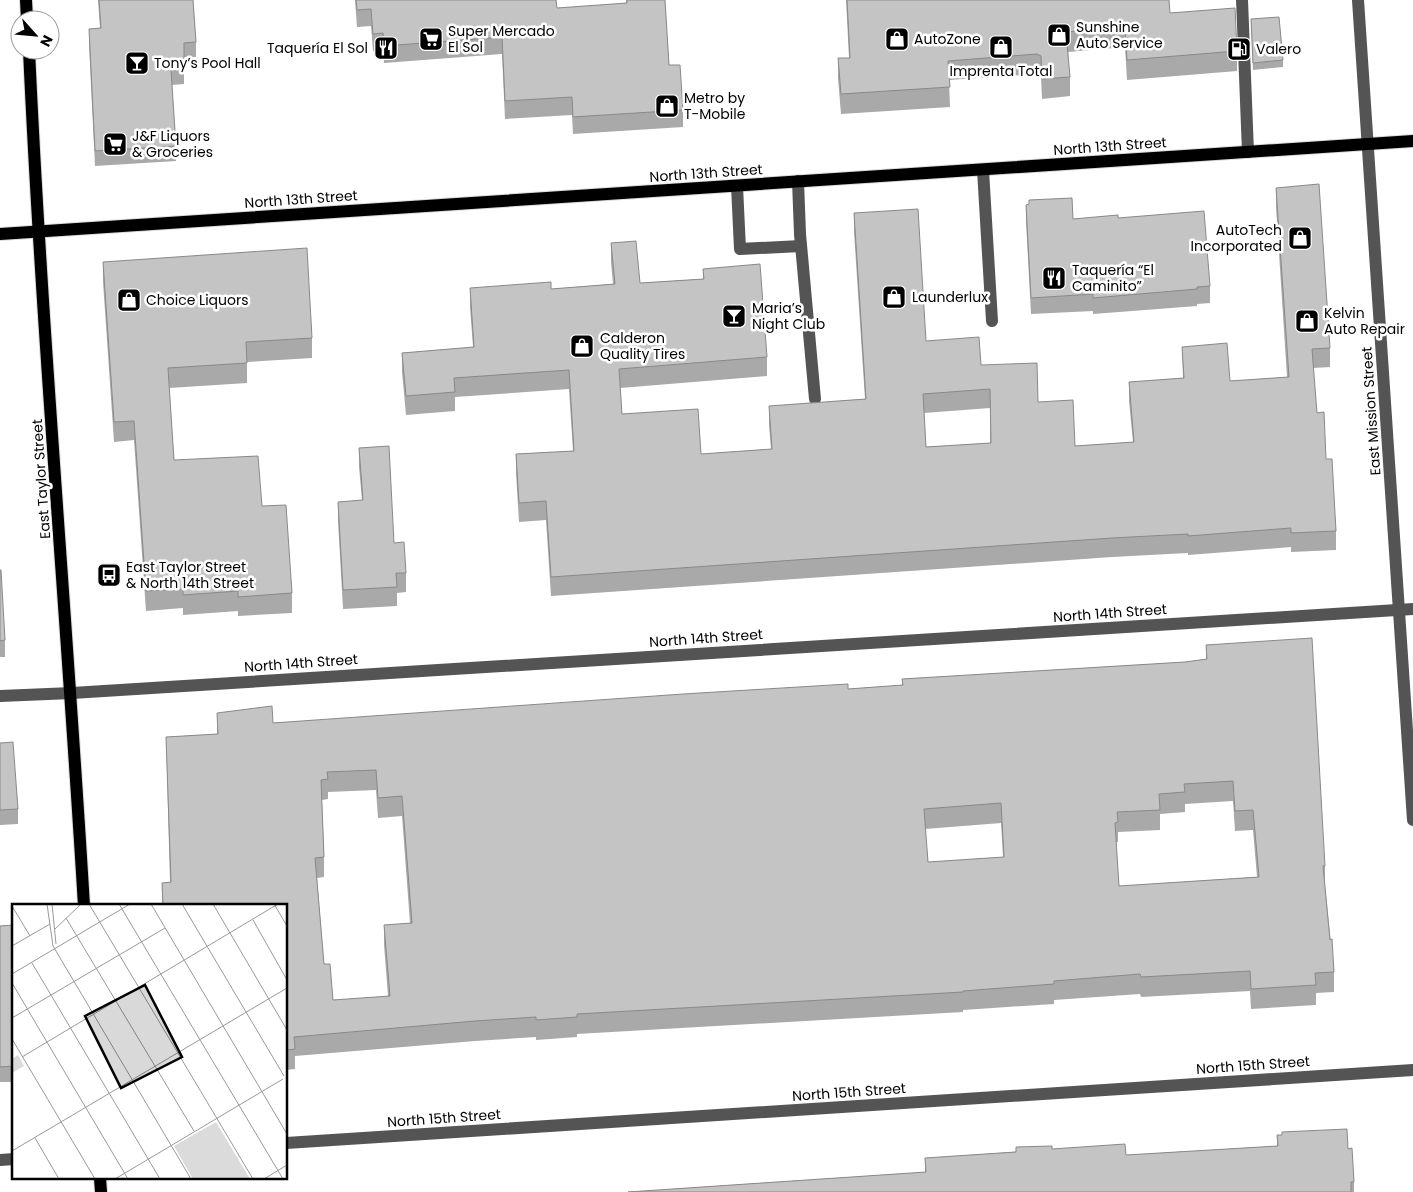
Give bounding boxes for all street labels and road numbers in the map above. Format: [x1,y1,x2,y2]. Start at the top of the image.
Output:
street label: North 13th Street [1053,132,1167,160]
street label: North 13th Street [649,159,763,187]
street label: North 13th Street [244,185,358,213]
street label: East Mission Street [1357,346,1385,476]
street label: East Taylor Street [27,418,55,540]
street label: North 14th Street [1052,599,1168,627]
street label: North 14th Street [648,624,764,652]
street label: North 14th Street [243,649,359,677]
street label: North 15th Street [1195,1051,1311,1079]
street label: North 15th Street [791,1078,907,1106]
street label: North 15th Street [386,1104,502,1132]

